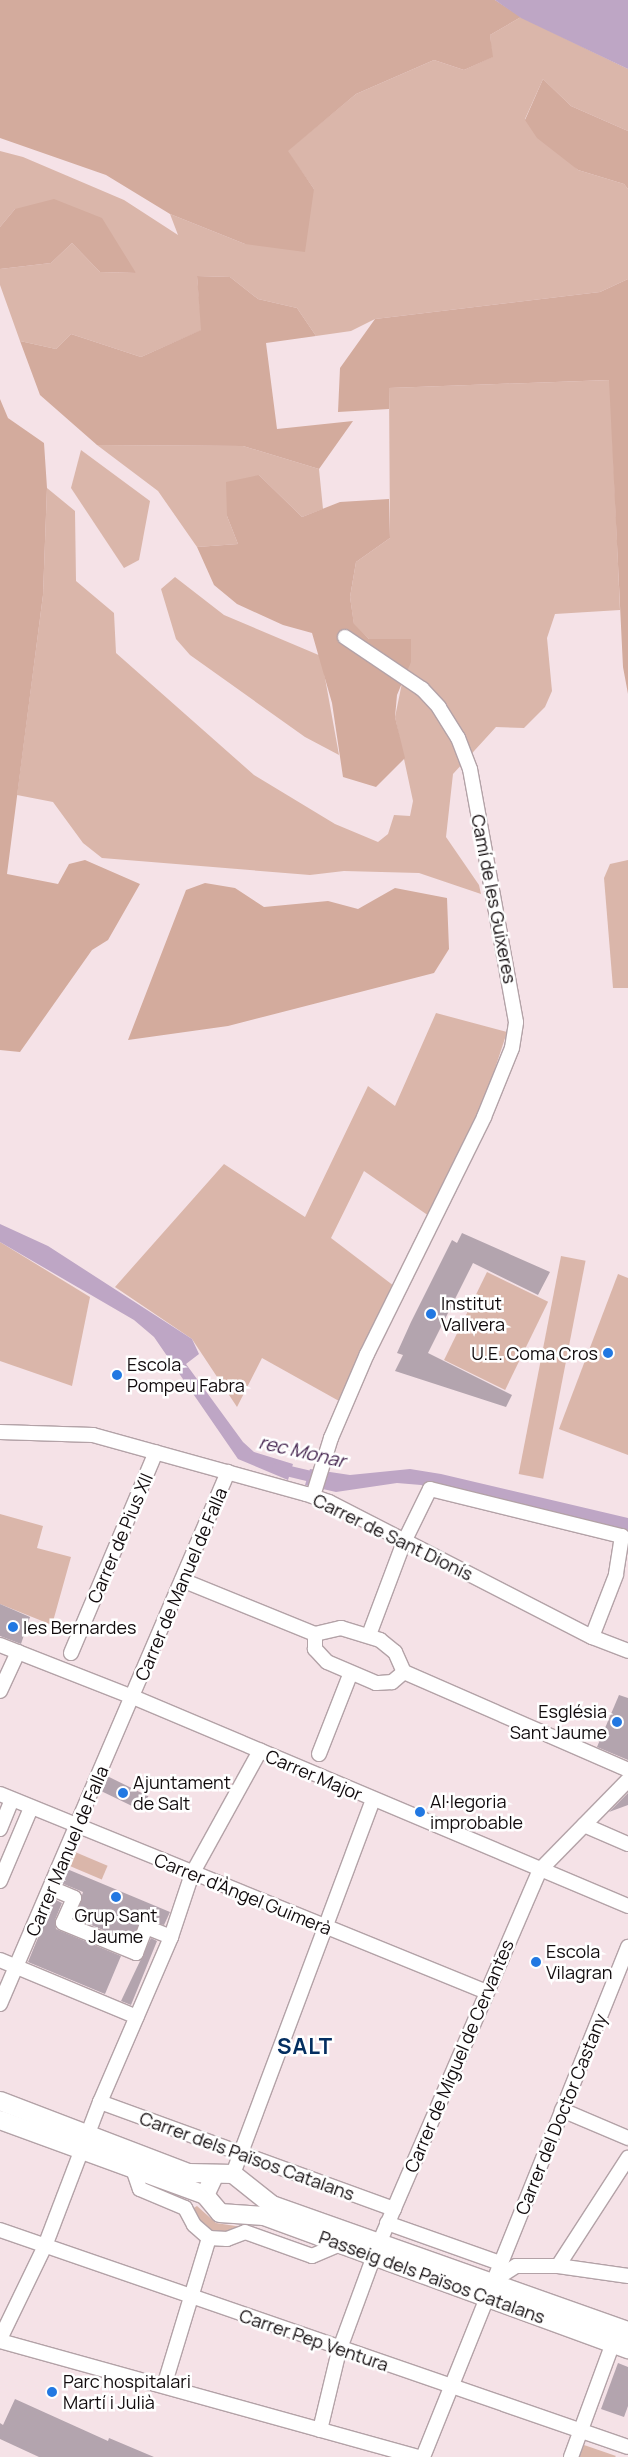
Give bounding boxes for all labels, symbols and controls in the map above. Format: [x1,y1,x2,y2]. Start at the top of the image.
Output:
street label: Camí de les Guixeres [467,813,521,985]
place label: Institut Vallvera [441,1293,505,1336]
marker: Institut Vallvera [425,1308,437,1320]
place label: U.E. Coma Cros [471,1342,598,1364]
marker: U.E. Coma Cros [602,1347,614,1359]
place label: Escola Pompeu Fabra [127,1354,245,1396]
marker: Escola Pompeu Fabra [111,1369,123,1381]
water label: rec Monar [257,1431,347,1473]
street label: Carrer de Pius XII [83,1470,157,1606]
street label: Carrer de Manuel de Falla [130,1484,232,1684]
street label: Carrer de Sant Dionís [310,1489,476,1585]
place label: les Bernardes [23,1616,136,1638]
marker: les Bernardes [7,1621,19,1633]
place label: Església Sant Jaume [510,1701,607,1744]
marker: Església Sant Jaume [611,1716,623,1728]
street label: Carrer Major [262,1745,366,1805]
street label: Carrer Manuel de Falla [21,1763,113,1939]
place label: Ajuntament de Salt [133,1772,231,1815]
marker: Ajuntament de Salt [117,1787,129,1799]
place label: Al·legoria improbable [430,1791,523,1834]
marker: Al·legoria improbable [414,1806,426,1818]
street label: Carrer d'Àngel Guimerà [151,1849,335,1939]
marker: Grup Sant Jaume [110,1891,122,1903]
place label: Grup Sant Jaume [74,1905,158,1948]
street label: Carrer de Miguel de Cervantes [400,1936,518,2176]
place label: Escola Vilagran [546,1941,612,1984]
marker: Escola Vilagran [530,1956,542,1968]
street label: Carrer del Doctor Castany [511,2010,611,2218]
district label: SALT [276,2034,334,2060]
street label: Carrer dels Països Catalans [137,2107,357,2205]
street label: Passeig dels Països Catalans [316,2226,548,2328]
street label: Carrer Pep Ventura [237,2304,391,2376]
place label: Parc hospitalari Martí i Julià [63,2371,191,2414]
marker: Parc hospitalari Martí i Julià [45,2385,59,2399]

